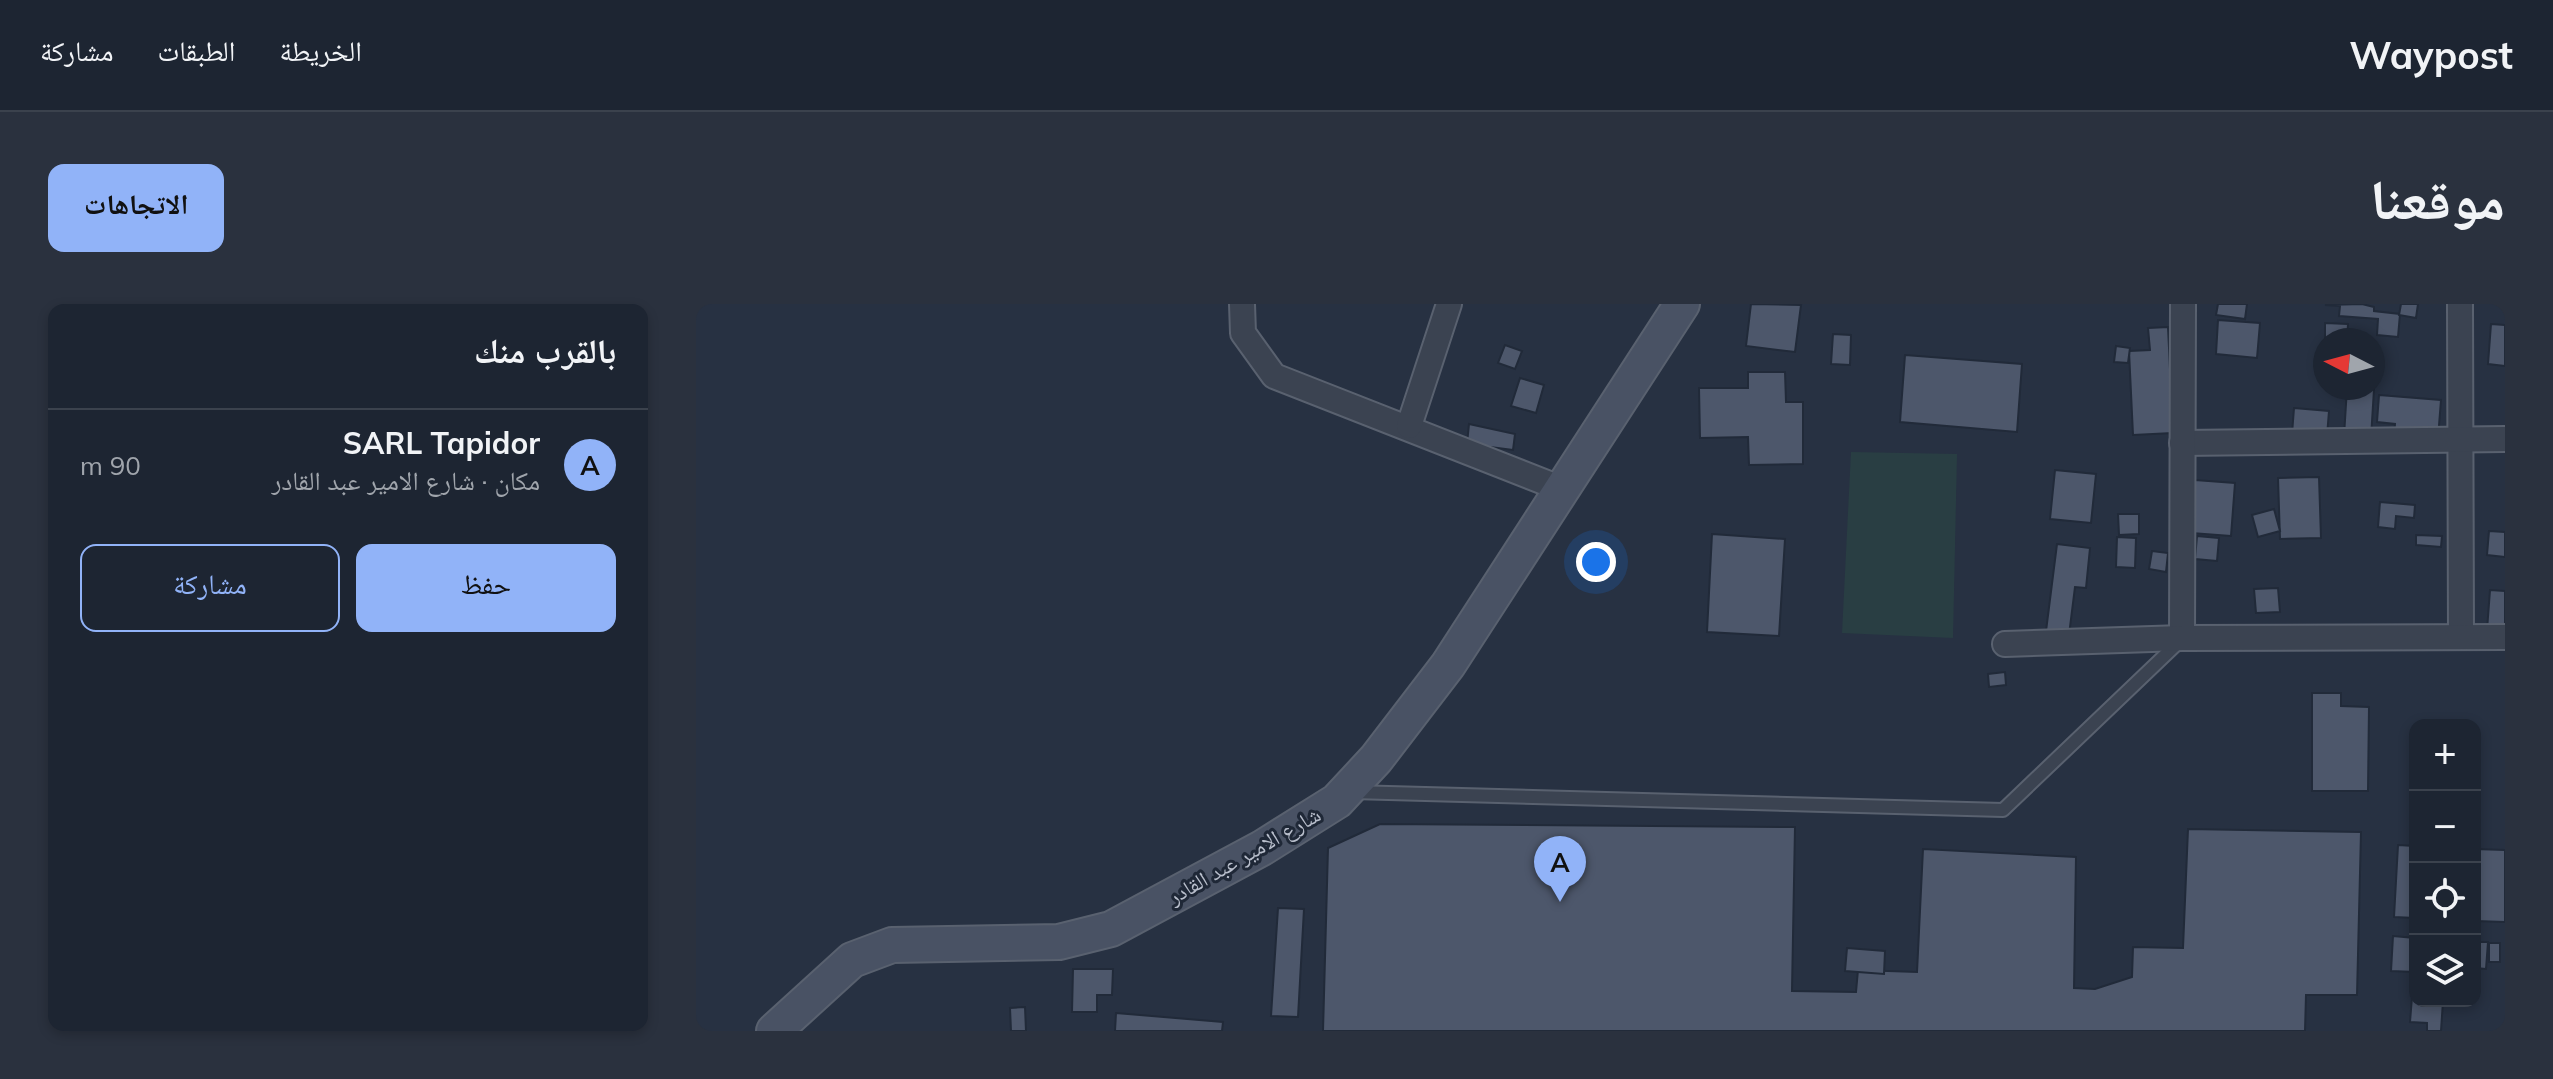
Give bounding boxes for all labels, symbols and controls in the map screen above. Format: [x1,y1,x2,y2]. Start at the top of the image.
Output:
text: Waypost [2349,31,2513,79]
text: مشاركة [40,33,114,68]
text: الطبقات [158,33,235,68]
text: الخريطة [279,33,362,68]
button: الاتجاهات [48,164,224,252]
text: موقعنا [2370,164,2505,234]
north arrow [2313,328,2385,400]
text: بالقرب منك [474,329,616,372]
text: SARL Tapidor [343,424,540,462]
text: 90 m [80,449,141,482]
text: A [580,449,600,482]
text: مكان · شارع الامير عبد القادر [271,464,540,497]
your location [1576,542,1616,582]
button: مشاركة [80,544,340,632]
button: حفظ [356,544,616,632]
map controls [2409,719,2481,1007]
button: + [2409,719,2481,791]
button: − [2409,791,2481,863]
street label: شارع الامير عبد القادر [1162,800,1326,911]
pin: A [1534,836,1586,902]
button: locate [2409,863,2481,935]
button: layers [2409,935,2481,1007]

